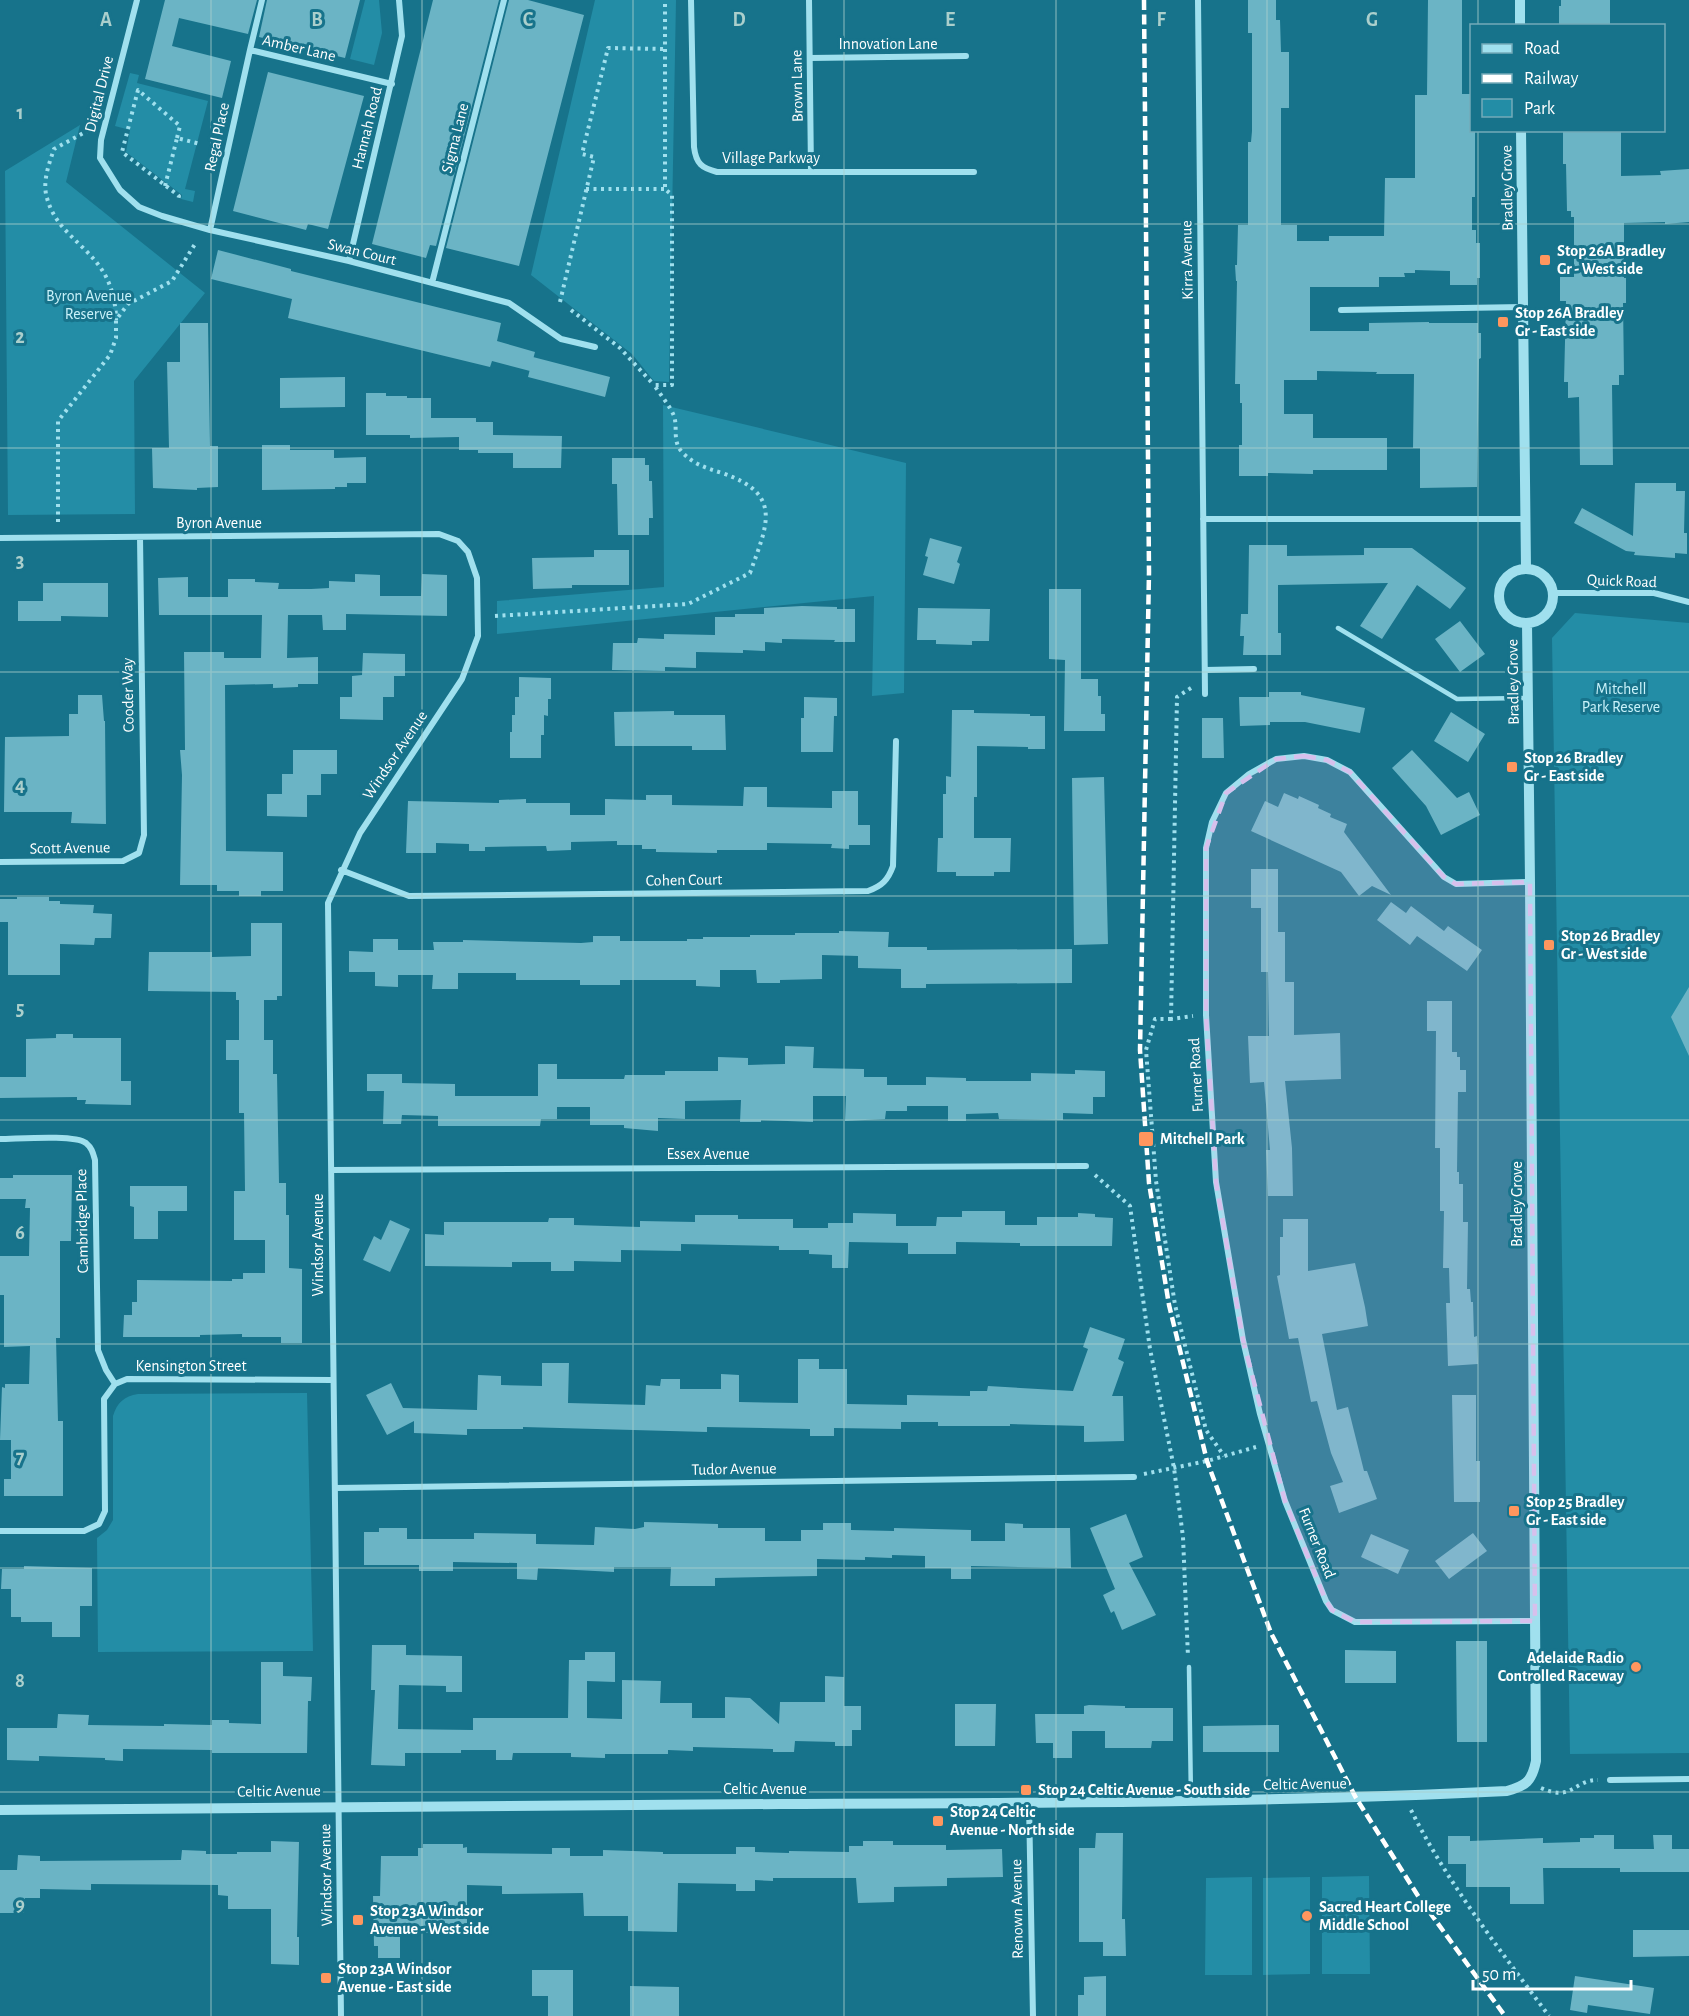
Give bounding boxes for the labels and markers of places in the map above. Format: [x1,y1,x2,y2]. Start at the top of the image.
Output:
place label: Stop 26A Bradley Gr - West side [1557,243,1667,277]
marker: Stop 26A Bradley Gr - West side [1538,253,1552,267]
place label: Stop 26A Bradley Gr - East side [1515,305,1625,339]
marker: Stop 26A Bradley Gr - East side [1496,315,1510,329]
place label: Stop 26 Bradley Gr - East side [1524,750,1624,784]
marker: Stop 26 Bradley Gr - East side [1505,760,1519,774]
place label: Stop 26 Bradley Gr - West side [1561,928,1661,962]
marker: Stop 26 Bradley Gr - West side [1542,938,1556,952]
marker: Mitchell Park [1137,1130,1155,1148]
place label: Mitchell Park [1160,1131,1245,1147]
place label: Stop 25 Bradley Gr - East side [1526,1494,1625,1528]
marker: Stop 25 Bradley Gr - East side [1507,1504,1521,1518]
place label: Adelaide Radio Controlled Raceway [1498,1650,1625,1685]
marker: Adelaide Radio Controlled Raceway [1629,1660,1643,1674]
place label: Stop 24 Celtic Avenue - South side [1038,1782,1251,1798]
marker: Stop 24 Celtic Avenue - South side [1019,1783,1033,1797]
place label: Stop 24 Celtic Avenue - North side [950,1804,1075,1838]
marker: Stop 24 Celtic Avenue - North side [931,1814,945,1828]
place label: Sacred Heart College Middle School [1319,1899,1452,1933]
place label: Stop 23A Windsor Avenue - West side [370,1903,490,1937]
marker: Sacred Heart College Middle School [1300,1909,1314,1923]
marker: Stop 23A Windsor Avenue - West side [351,1913,365,1927]
place label: Stop 23A Windsor Avenue - East side [338,1961,452,1995]
marker: Stop 23A Windsor Avenue - East side [319,1971,333,1985]

